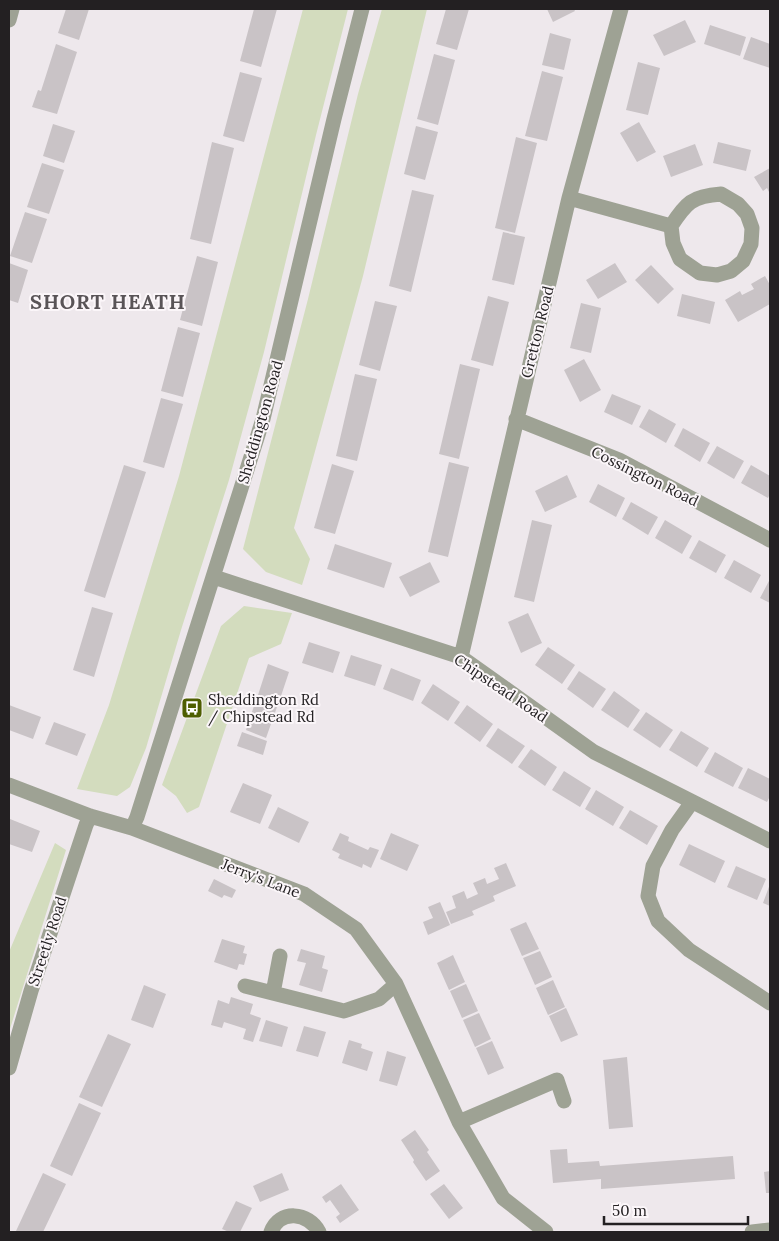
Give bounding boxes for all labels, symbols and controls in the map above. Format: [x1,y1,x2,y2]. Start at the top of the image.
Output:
street label: Gretton Road [516,284,558,380]
district label: SHORT HEATH [30,289,186,314]
street label: Sheddington Road [233,358,287,486]
street label: Cossington Road [588,442,702,510]
street label: Chipstead Road [451,650,551,726]
place label: Sheddington Rd / Chipstead Rd [208,690,319,727]
bus stop icon: Sheddington Rd / Chipstead Rd [180,696,204,720]
street label: Jerry's Lane [218,854,303,902]
street label: Streetly Road [24,894,70,988]
scale bar [604,1194,748,1226]
text: 50 m [612,1201,647,1220]

